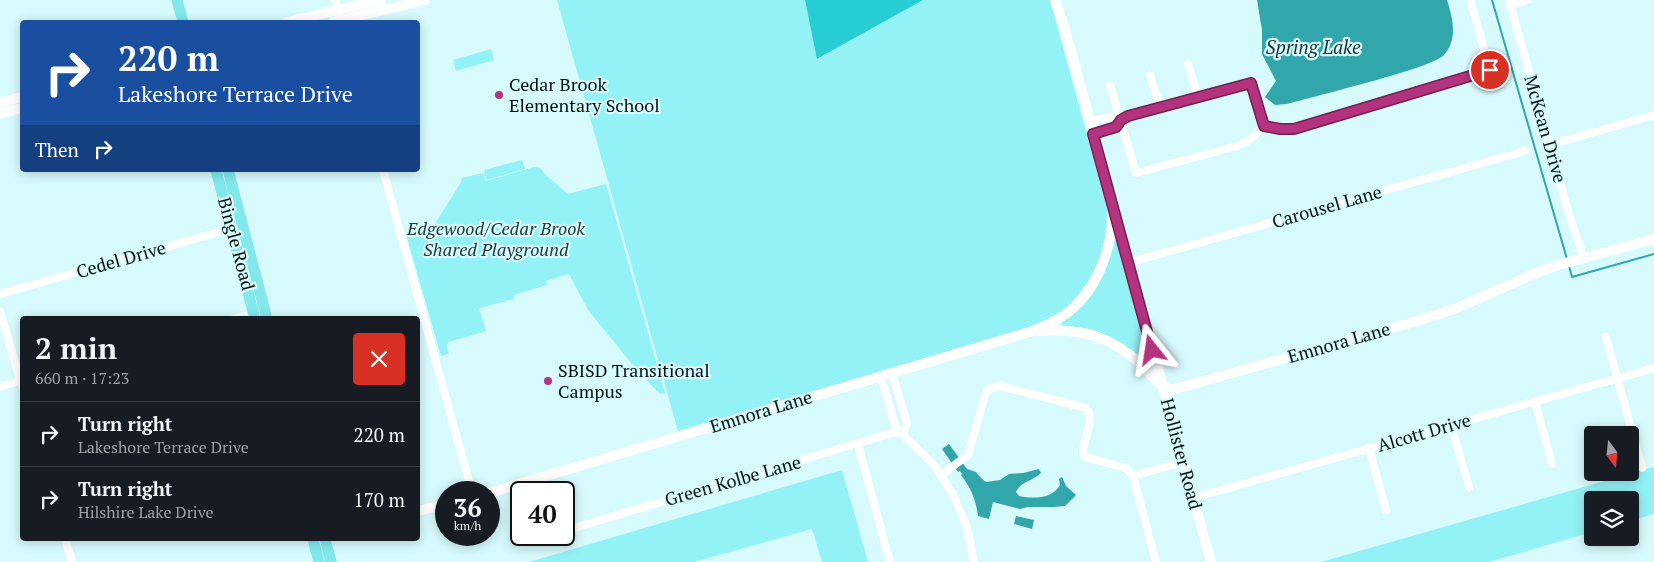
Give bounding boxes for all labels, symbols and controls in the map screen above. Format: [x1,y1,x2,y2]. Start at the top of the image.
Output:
water label: Spring Lake [1265,34,1361,59]
text: 220 m [118,35,219,81]
icon: right [35,40,100,105]
pin [1469,49,1511,91]
icon: arrive [1476,56,1504,84]
place label: Cedar Brook Elementary School [509,72,660,117]
street label: McKean Drive [1519,72,1573,185]
text: Lakeshore Terrace Drive [118,79,353,108]
marker: Cedar Brook Elementary School [493,89,505,101]
icon: right [89,135,117,163]
text: Then [35,137,79,162]
street label: Carousel Lane [1269,179,1384,233]
street label: Bingle Road [213,194,261,293]
park label: Edgewood/Cedar Brook Shared Playground [406,216,585,261]
street label: Cedel Drive [73,235,168,283]
street label: Emnora Lane [1285,316,1393,368]
position arrow [1125,323,1177,375]
text: 2 min [35,328,117,368]
button: close [353,333,405,385]
place label: SBISD Transitional Campus [558,358,710,403]
text: 660 m · 17:23 [35,367,129,389]
marker: SBISD Transitional Campus [542,375,554,387]
street label: Emnora Lane [707,384,815,438]
street label: Hollister Road [1156,395,1208,512]
street label: Alcott Drive [1374,407,1473,457]
text: Turn right [78,411,172,436]
icon: right [35,420,63,448]
text: 220 m [354,422,405,447]
north arrow [1584,426,1639,481]
map controls [1584,426,1639,546]
text: Lakeshore Terrace Drive [78,436,249,458]
street label: Green Kolbe Lane [662,449,804,511]
text: Turn right [78,476,172,501]
speed limit sign: 40 [510,481,575,546]
icon: right [35,485,63,513]
text: 170 m [354,487,405,512]
text: 36 [453,491,482,524]
button: layers [1584,491,1639,546]
text: Hilshire Lake Drive [78,501,214,523]
text: km/h [454,518,481,533]

